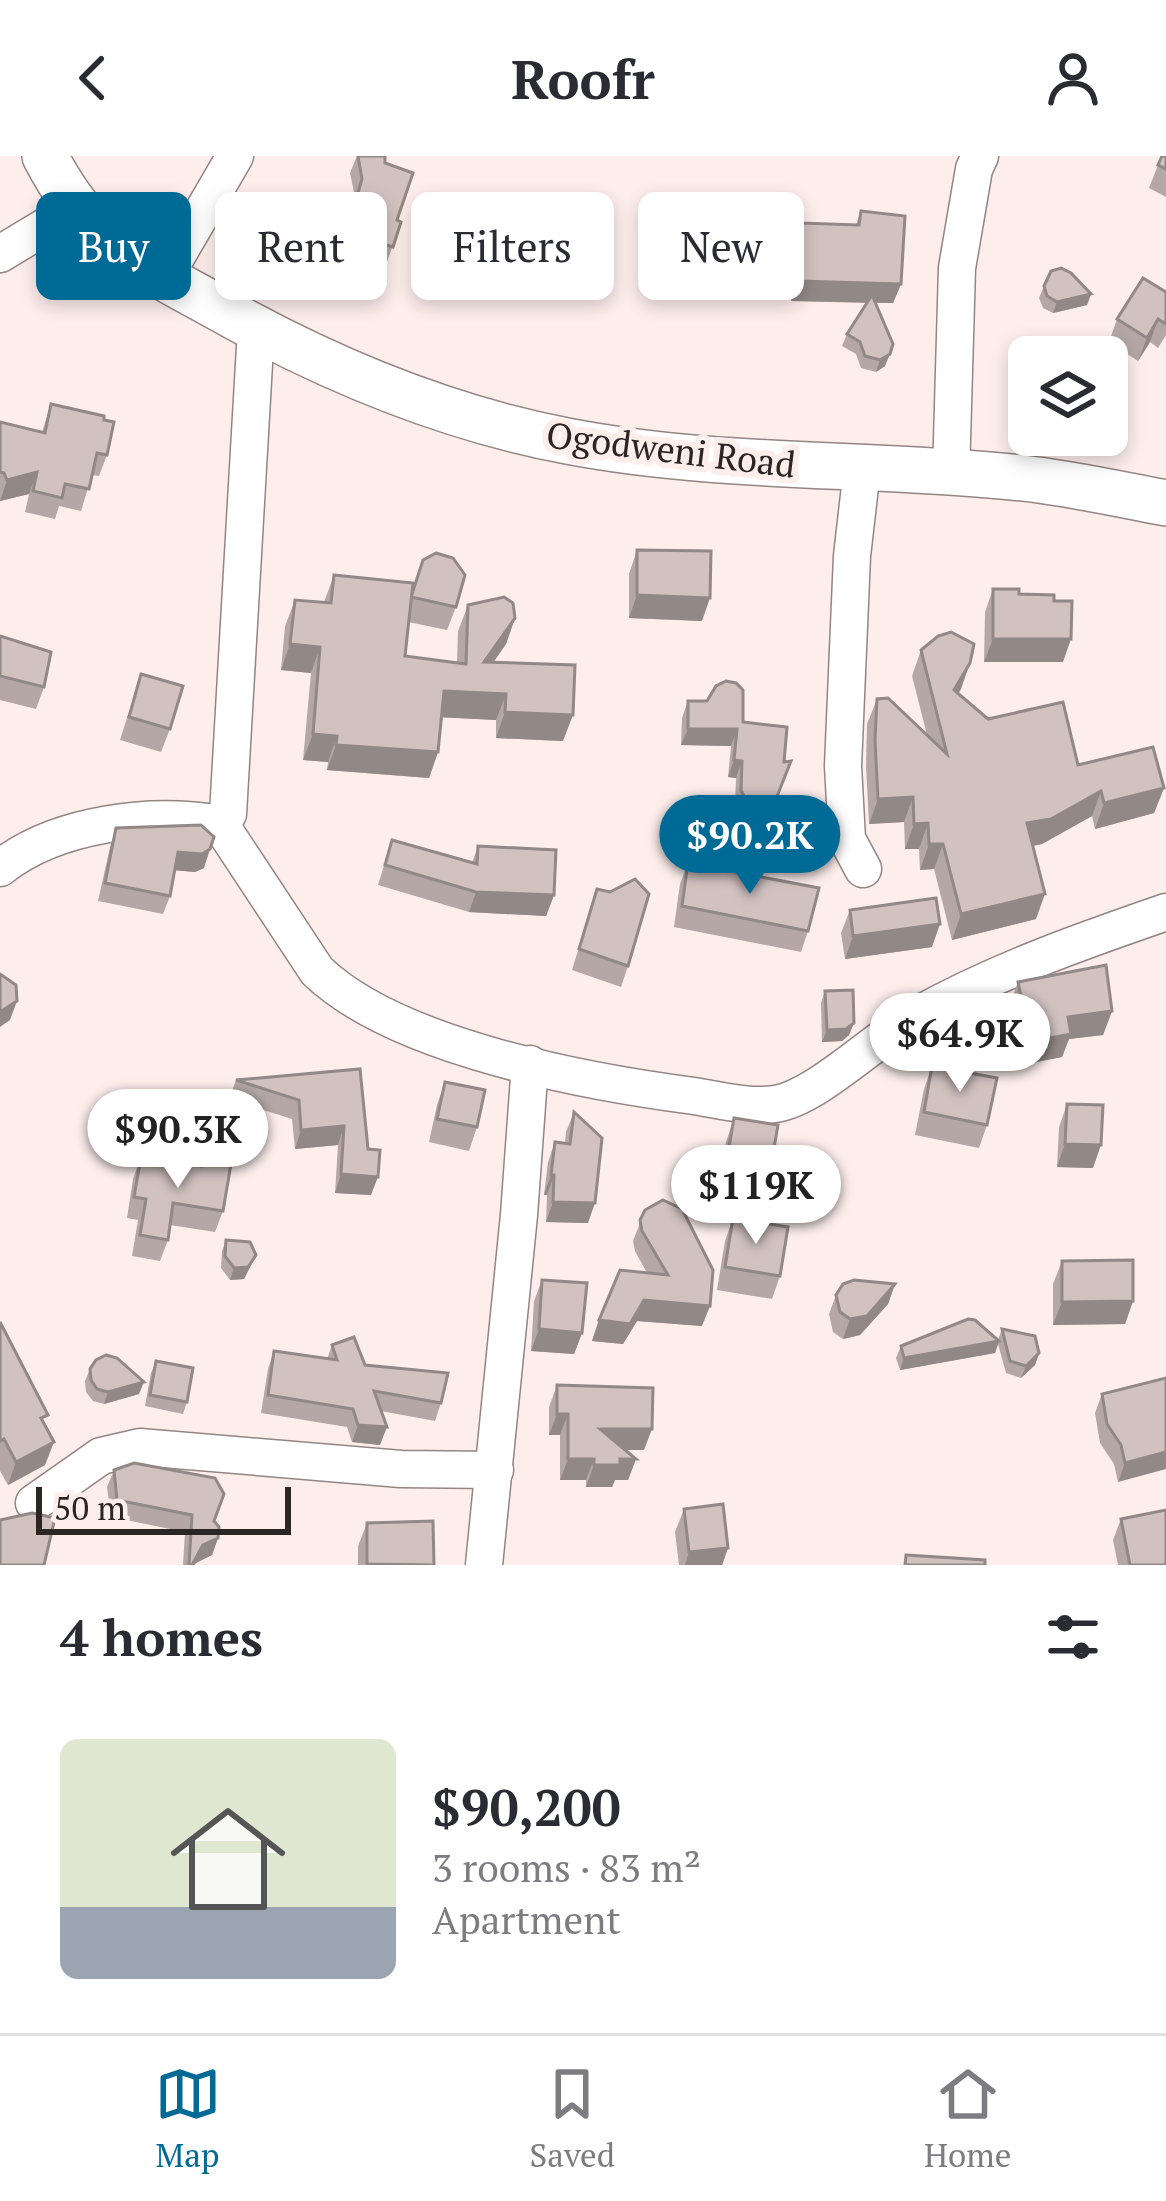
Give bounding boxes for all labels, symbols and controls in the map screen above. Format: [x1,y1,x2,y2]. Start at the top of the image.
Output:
text: Roofr [511,43,655,114]
icon: back [60,45,126,111]
icon: person [1040,45,1106,111]
chip: Buy [36,192,191,300]
chip: Rent [215,192,387,300]
chip: Filters [411,192,614,300]
chip: New [638,192,804,300]
map controls [1008,336,1128,456]
button: layers [1008,336,1128,456]
street label: Ogodweni Road [544,410,798,488]
pin: $90.2K [652,795,848,897]
text: $90.2K [686,808,814,860]
pin: $64.9K [862,993,1058,1095]
text: $64.9K [896,1006,1024,1058]
pin: $90.3K [80,1089,276,1191]
text: $90.3K [114,1102,242,1154]
pin: $119K [672,1145,840,1247]
text: $119K [698,1158,814,1210]
scale bar [36,1481,291,1534]
text: 50 m [54,1486,126,1529]
text: 4 homes [60,1603,263,1671]
icon: filters [1040,1604,1106,1670]
text: $90,200 [432,1773,621,1841]
icon: home [156,1787,300,1931]
text: 3 rooms · 83 m² [432,1841,701,1893]
text: Apartment [432,1893,621,1945]
tab: Map [155,2061,221,2176]
tab: Saved [530,2061,615,2176]
tab: Home [924,2061,1011,2176]

